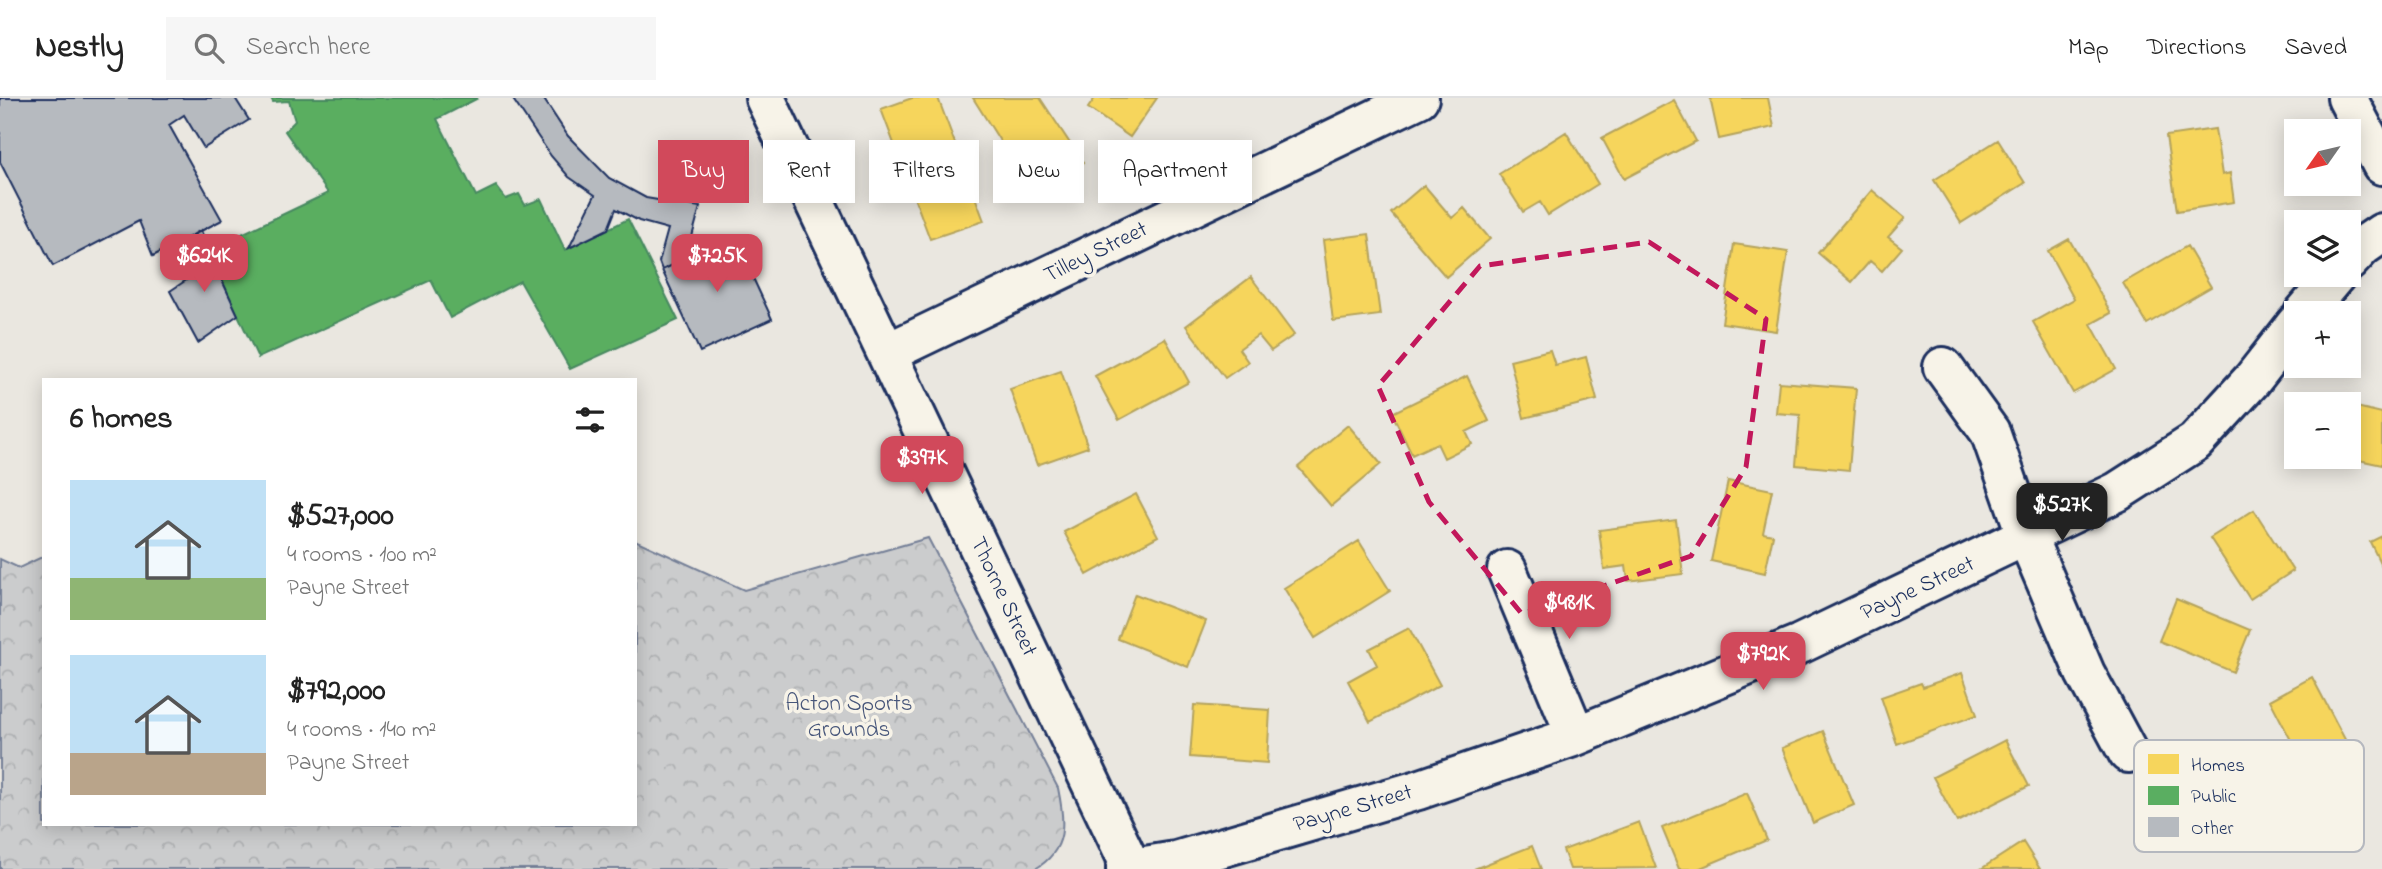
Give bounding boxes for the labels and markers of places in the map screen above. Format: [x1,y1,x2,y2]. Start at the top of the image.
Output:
pin: $624K [155,234,253,294]
pin: $725K [668,234,766,294]
pin: $397K [873,436,971,496]
pin: $527K [2013,484,2111,543]
pin: $481K [1520,582,1618,641]
pin: $792K [1714,632,1812,692]

